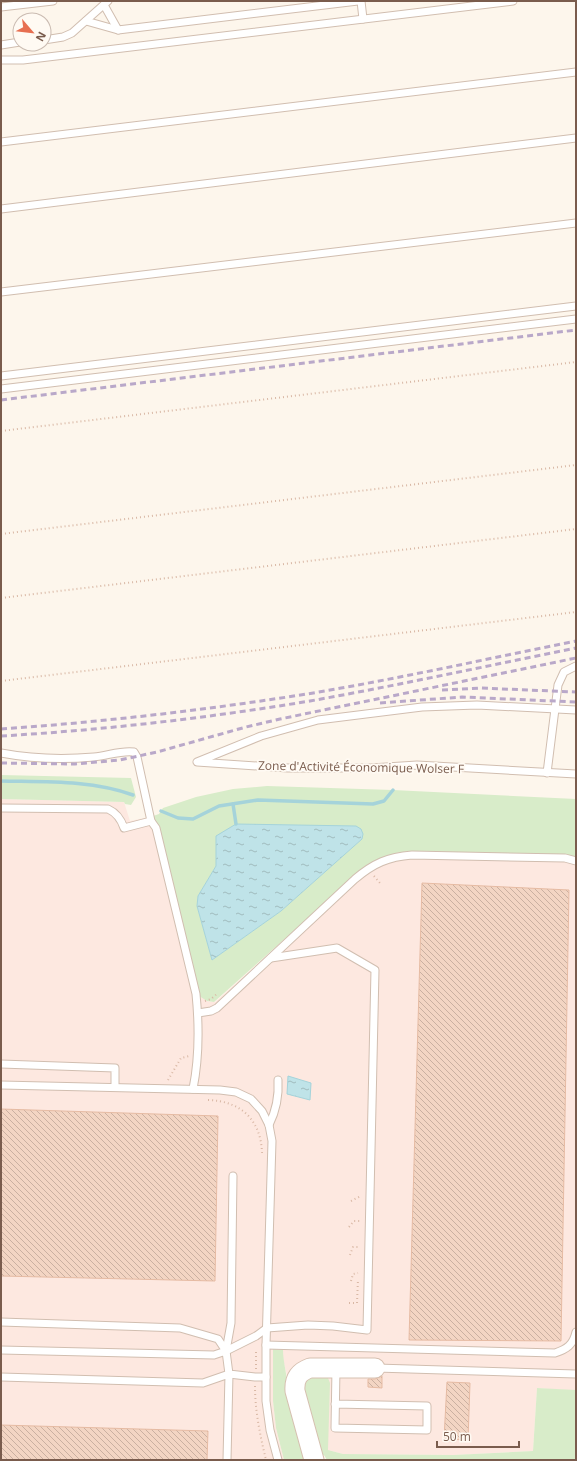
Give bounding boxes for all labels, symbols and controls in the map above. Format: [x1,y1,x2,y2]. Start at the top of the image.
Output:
north arrow [12,12,52,52]
text: N [33,29,50,44]
street label: Zone d'Activité Économique Wolser F [258,757,464,777]
scale bar [437,1423,519,1449]
text: 50 m [443,1428,471,1445]

